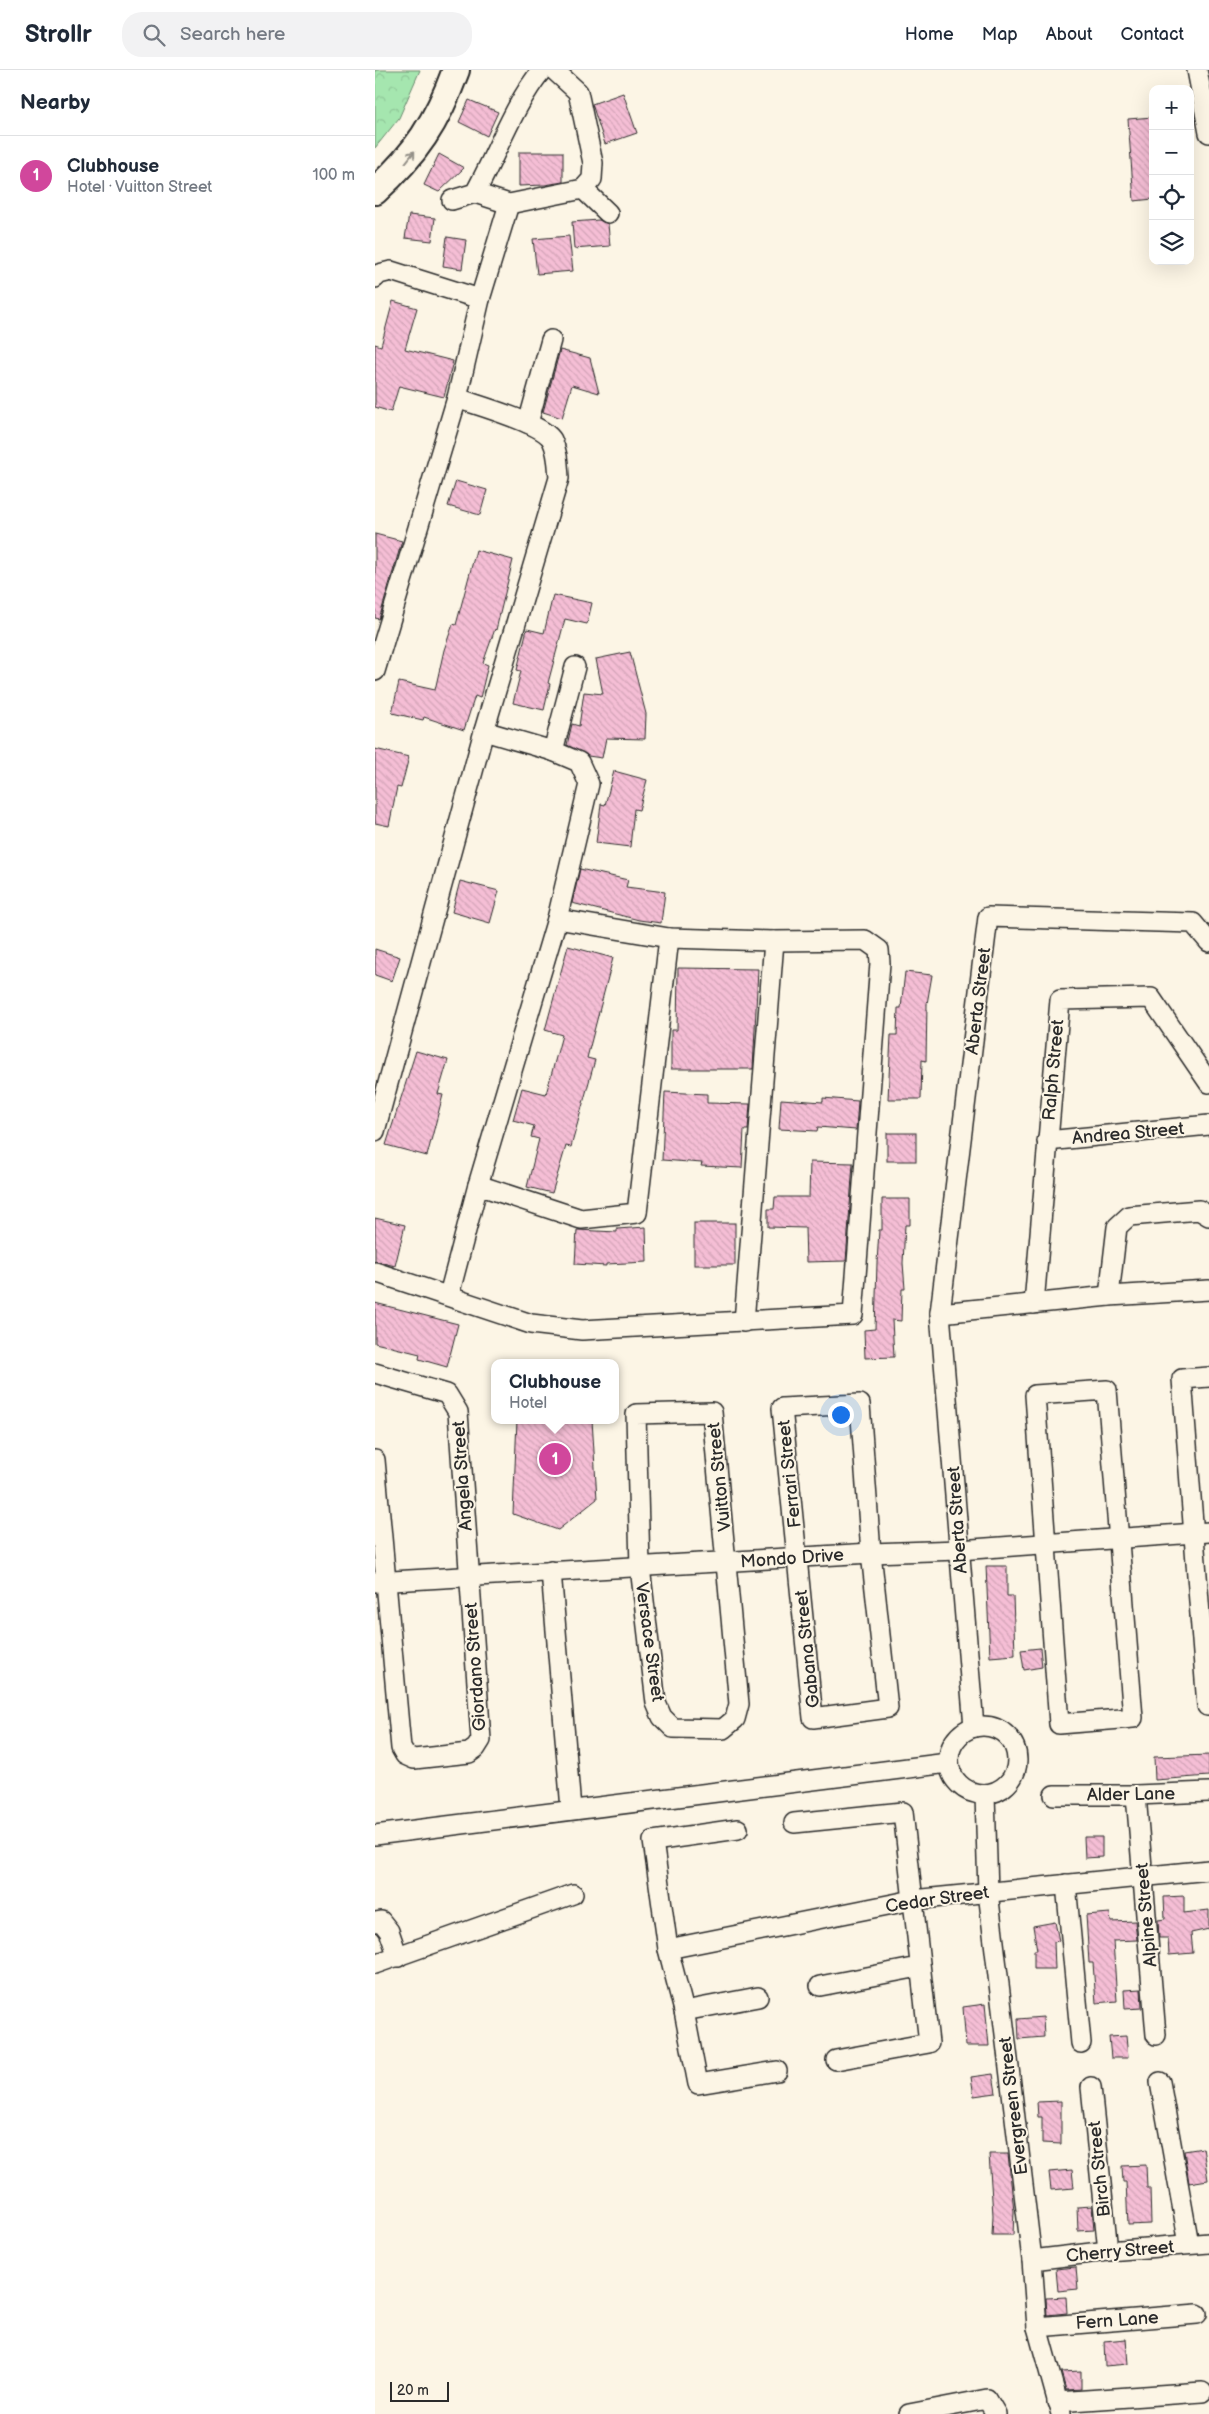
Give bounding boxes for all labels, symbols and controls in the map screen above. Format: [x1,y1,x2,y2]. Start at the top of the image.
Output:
search box [122,12,472,57]
text: Strollr [25,20,92,49]
icon: search [140,21,168,49]
text: Search here [180,23,285,46]
text: Home [905,24,954,45]
text: Map [982,24,1018,45]
text: About [1046,24,1093,45]
text: Contact [1121,24,1184,45]
map controls [1149,85,1194,265]
button: + [1149,85,1194,130]
text: Nearby [20,90,90,115]
button: − [1149,130,1194,175]
one-way arrow [404,151,415,164]
text: Clubhouse [67,155,159,178]
text: 1 [33,166,39,185]
text: 100 m [312,166,355,185]
button: locate [1149,175,1194,220]
text: Hotel · Vuitton Street [67,178,212,197]
button: layers [1149,220,1194,265]
street label: Aberta Street [962,946,996,1056]
street label: Ralph Street [1039,1018,1068,1121]
street label: Andrea Street [1071,1118,1185,1149]
popup [491,1359,619,1424]
text: Clubhouse [509,1371,601,1394]
text: Hotel [509,1394,547,1413]
your location [828,1402,854,1428]
street label: Ferrari Street [773,1419,806,1529]
street label: Angela Street [448,1420,477,1532]
street label: Vuitton Street [703,1421,736,1532]
pin: 1 [539,1440,571,1478]
street label: Aberta Street [943,1465,972,1574]
street label: Mondo Drive [740,1544,845,1573]
street label: Versace Street [631,1581,668,1703]
street label: Gabana Street [791,1589,824,1709]
street label: Giordano Street [460,1601,490,1732]
street label: Alder Lane [1087,1783,1176,1806]
street label: Alpine Street [1131,1862,1162,1968]
street label: Cedar Street [884,1882,991,1917]
street label: Evergreen Street [995,2035,1032,2176]
street label: Birch Street [1084,2120,1115,2218]
street label: Cherry Street [1065,2236,1175,2267]
street label: Fern Lane [1075,2307,1160,2334]
scale bar [390,2379,449,2402]
text: 20 m [397,2382,429,2399]

